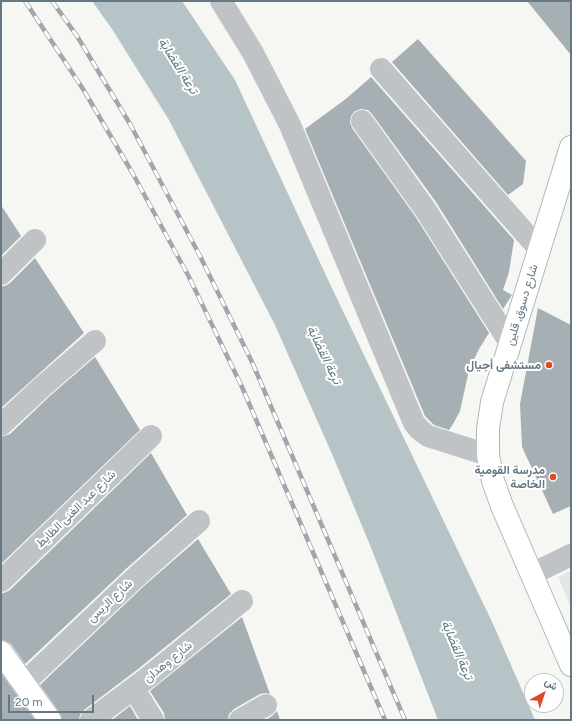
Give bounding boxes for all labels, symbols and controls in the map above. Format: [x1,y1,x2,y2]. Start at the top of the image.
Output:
water label: ترعة القضابة [155,35,201,97]
street label: شارع دسوق, قلين [503,263,541,347]
water label: ترعة القضابة [303,323,345,387]
place label: مستشفى أجيال [466,358,541,372]
marker: مستشفى أجيال [544,360,554,370]
place label: مدرسة القومية الخاصة [474,463,545,491]
street label: شارع عبد الغنى الظايط [33,467,119,551]
marker: مدرسة القومية الخاصة [548,472,558,482]
street label: شارع الريس [84,576,136,626]
water label: ترعة القضابة [437,618,477,682]
street label: شارع وهدان [141,638,195,686]
north arrow [524,673,564,713]
text: ش [542,675,561,693]
scale bar [10,687,96,713]
text: 20 m [15,695,43,709]

